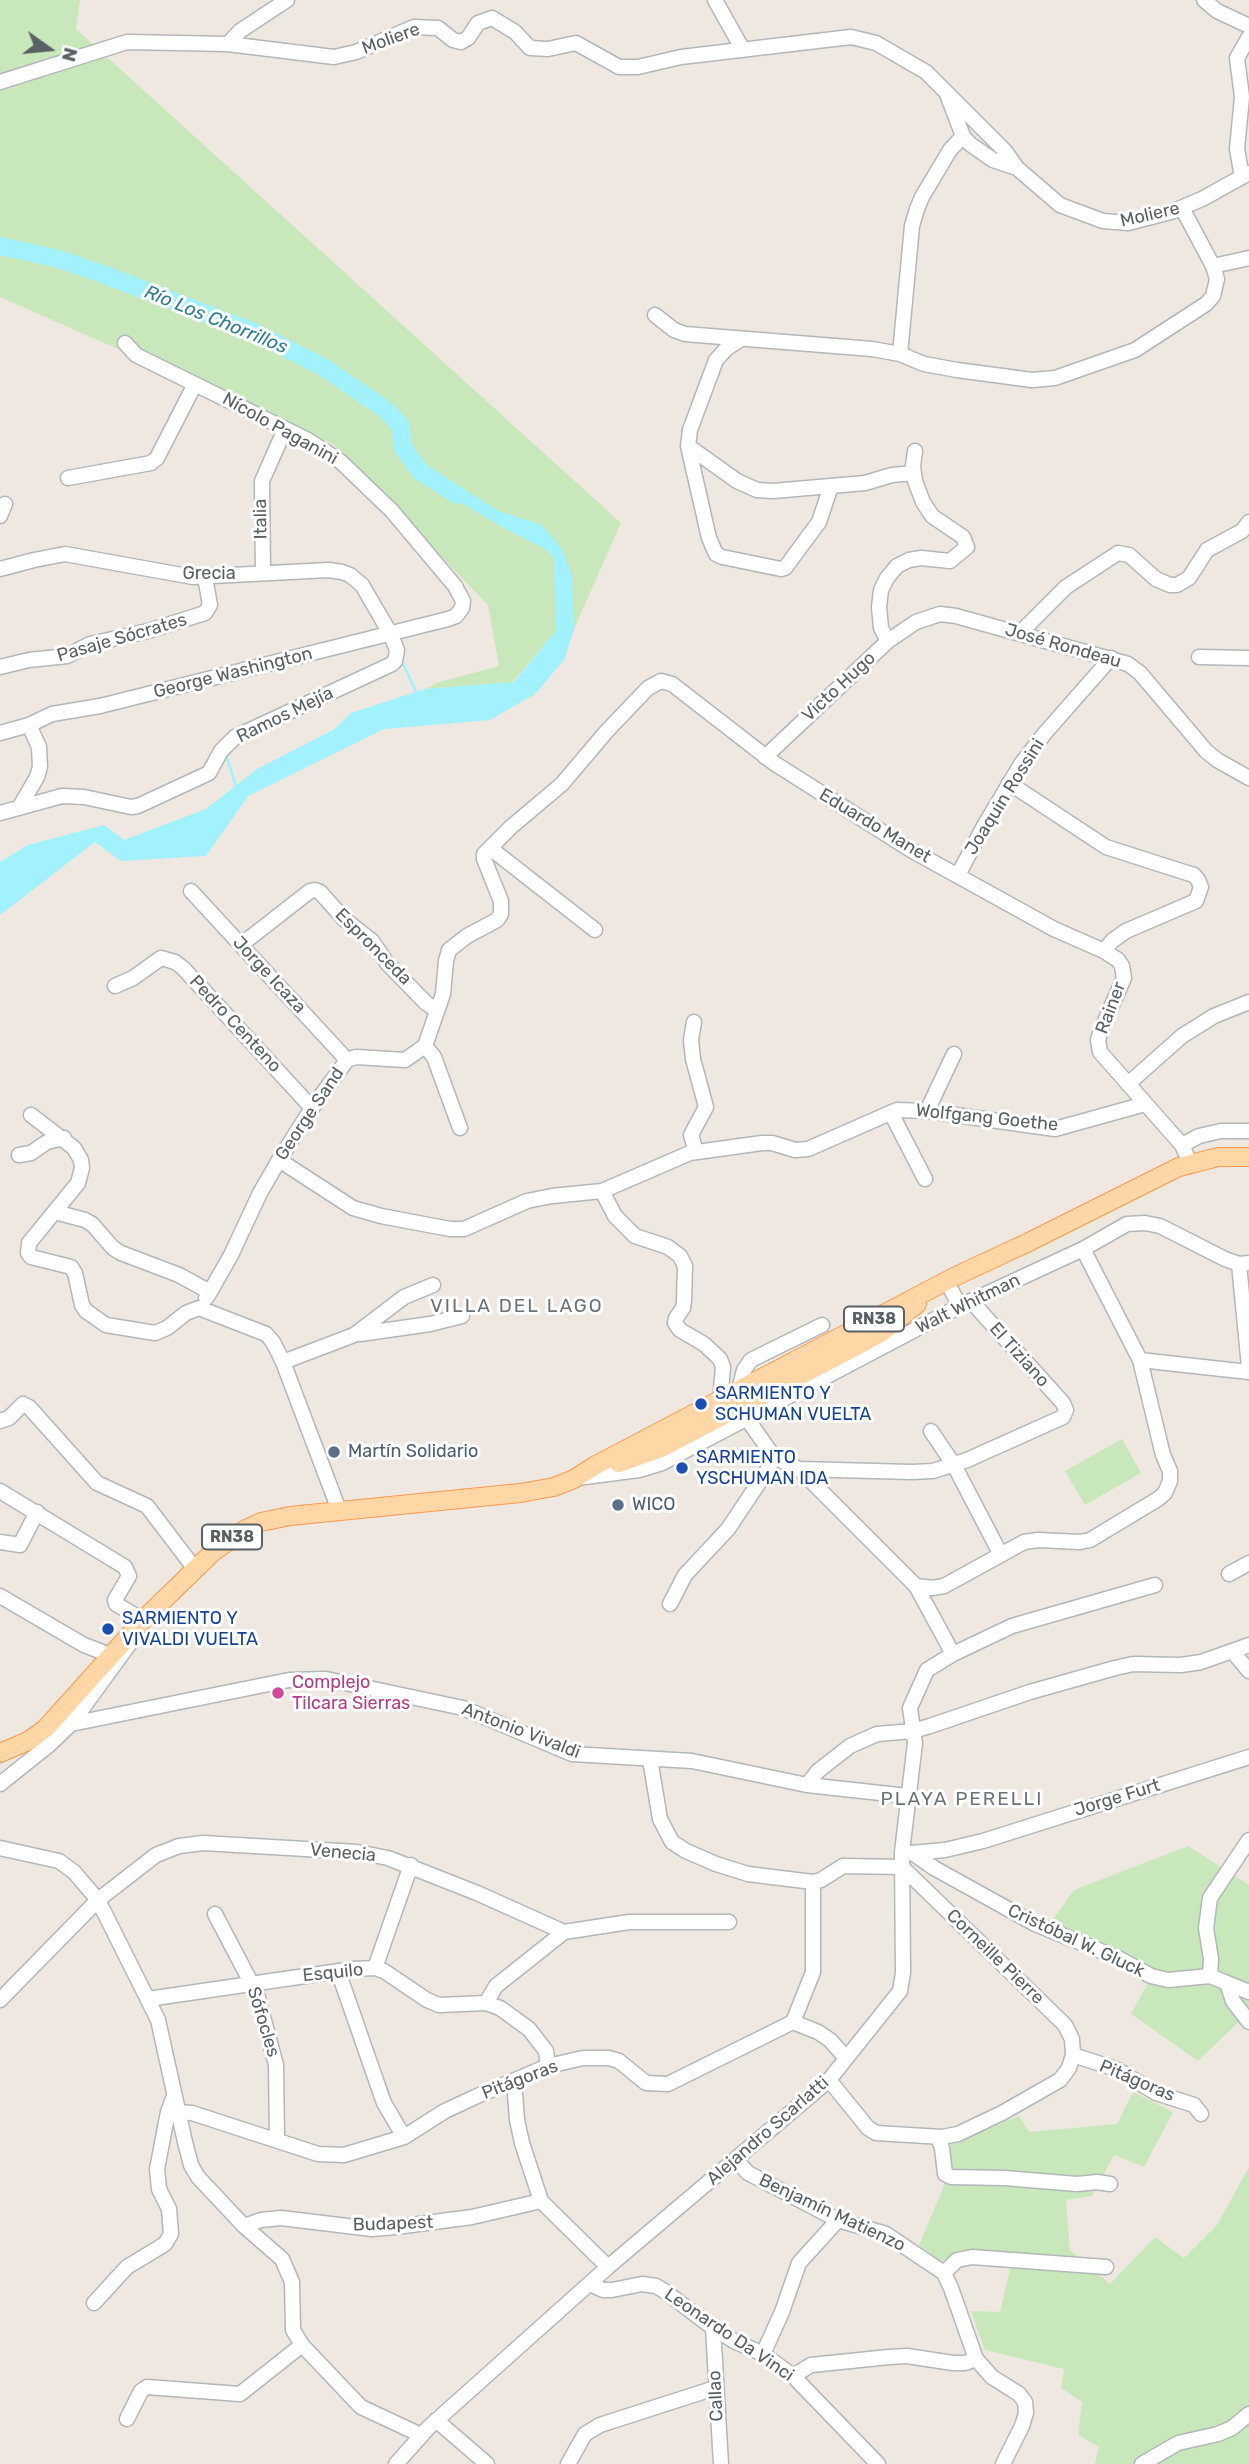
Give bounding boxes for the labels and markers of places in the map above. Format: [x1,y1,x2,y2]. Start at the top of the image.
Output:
place label: SARMIENTO Y SCHUMAN VUELTA [715,1383,871,1426]
marker: SARMIENTO Y SCHUMAN VUELTA [693,1396,709,1412]
place label: Martín Solidario [348,1441,478,1463]
marker: Martín Solidario [326,1444,342,1460]
place label: SARMIENTO YSCHUMAN IDA [696,1447,828,1490]
marker: SARMIENTO YSCHUMAN IDA [674,1460,690,1476]
place label: WICO [632,1494,676,1516]
marker: WICO [610,1497,626,1513]
place label: SARMIENTO Y VIVALDI VUELTA [122,1608,258,1650]
marker: SARMIENTO Y VIVALDI VUELTA [100,1621,116,1637]
place label: Complejo Tilcara Sierras [292,1672,410,1714]
marker: Complejo Tilcara Sierras [270,1685,286,1701]

